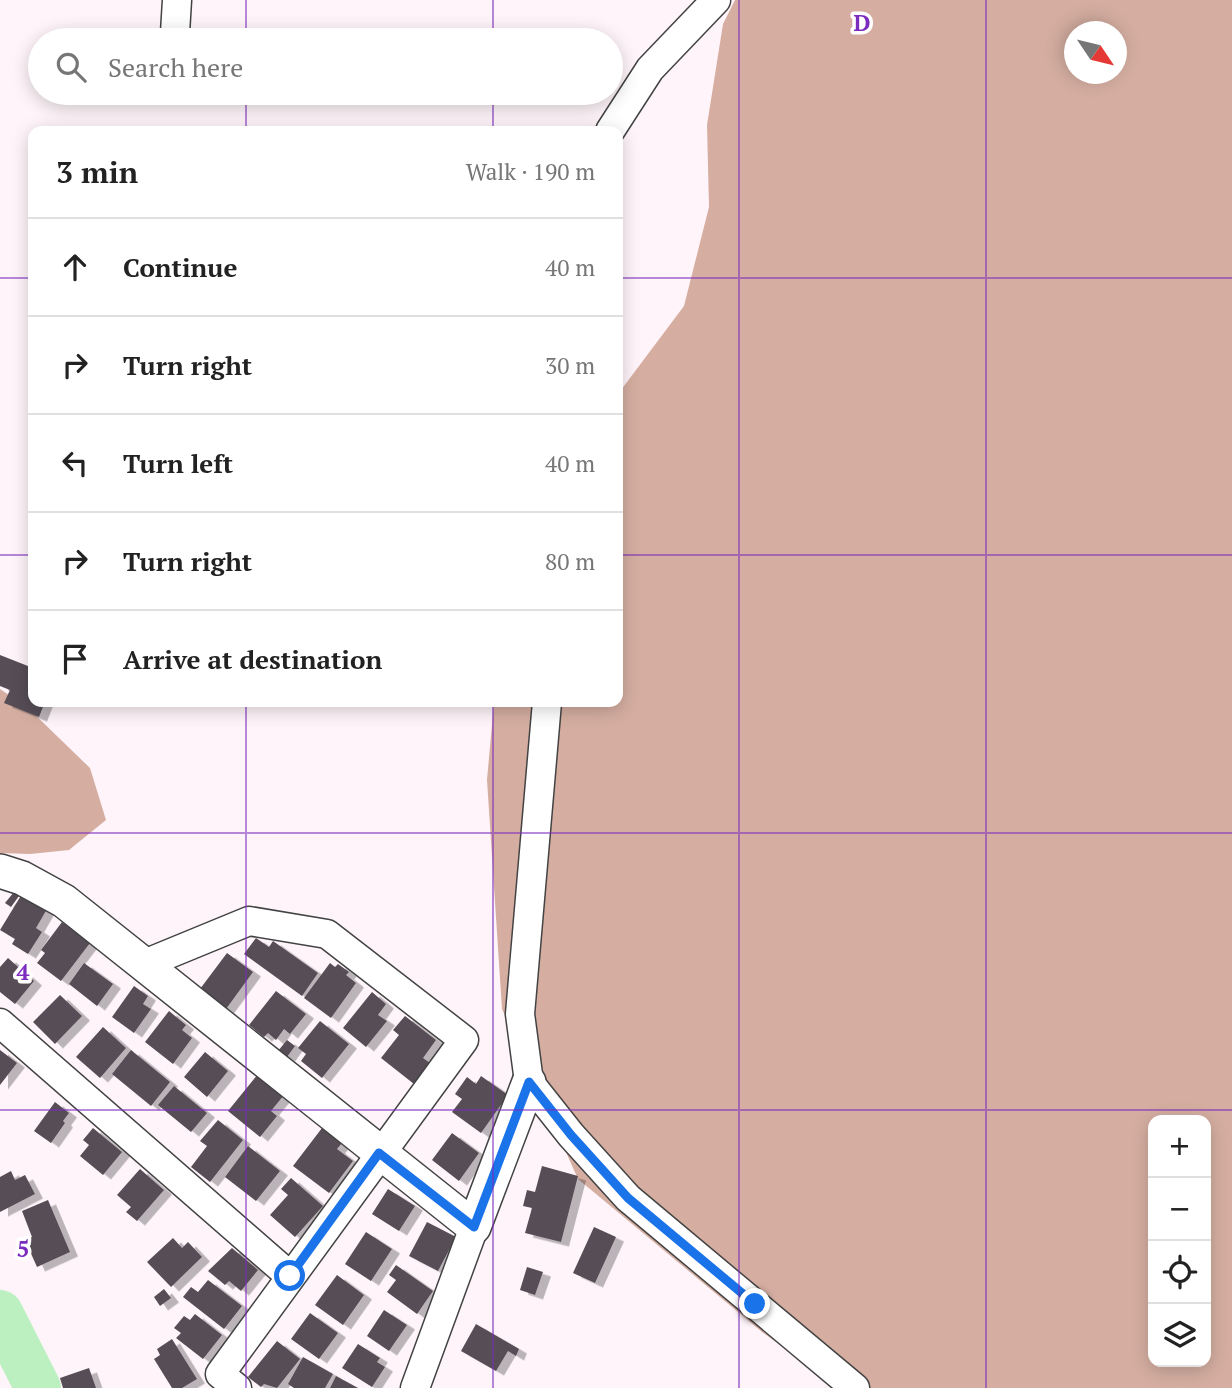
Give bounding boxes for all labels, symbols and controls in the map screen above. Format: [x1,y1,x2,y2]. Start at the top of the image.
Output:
text: D [854,7,871,38]
north arrow [1064,21,1127,84]
search box [28,28,623,105]
icon: search [52,48,90,86]
text: Search here [108,50,243,84]
text: 3 min [56,152,138,192]
text: Walk · 190 m [466,156,595,187]
icon: ahead [56,248,94,286]
text: Continue [123,250,237,284]
text: 40 m [545,252,595,283]
icon: right [56,346,94,384]
text: Turn right [123,348,252,382]
text: 30 m [545,350,595,381]
icon: left [56,444,94,482]
text: Turn left [123,446,233,480]
text: 40 m [545,448,595,479]
icon: right [56,542,94,580]
text: Turn right [123,544,252,578]
text: 80 m [545,546,595,577]
icon: arrive [56,640,94,678]
text: Arrive at destination [123,642,382,676]
text: 4 [17,956,30,987]
map controls [1148,1115,1211,1367]
button: + [1148,1115,1211,1178]
button: − [1148,1178,1211,1241]
text: 5 [17,1233,30,1264]
button: locate [1148,1241,1211,1304]
route start [274,1260,305,1291]
route end [739,1288,770,1319]
button: layers [1148,1304,1211,1367]

